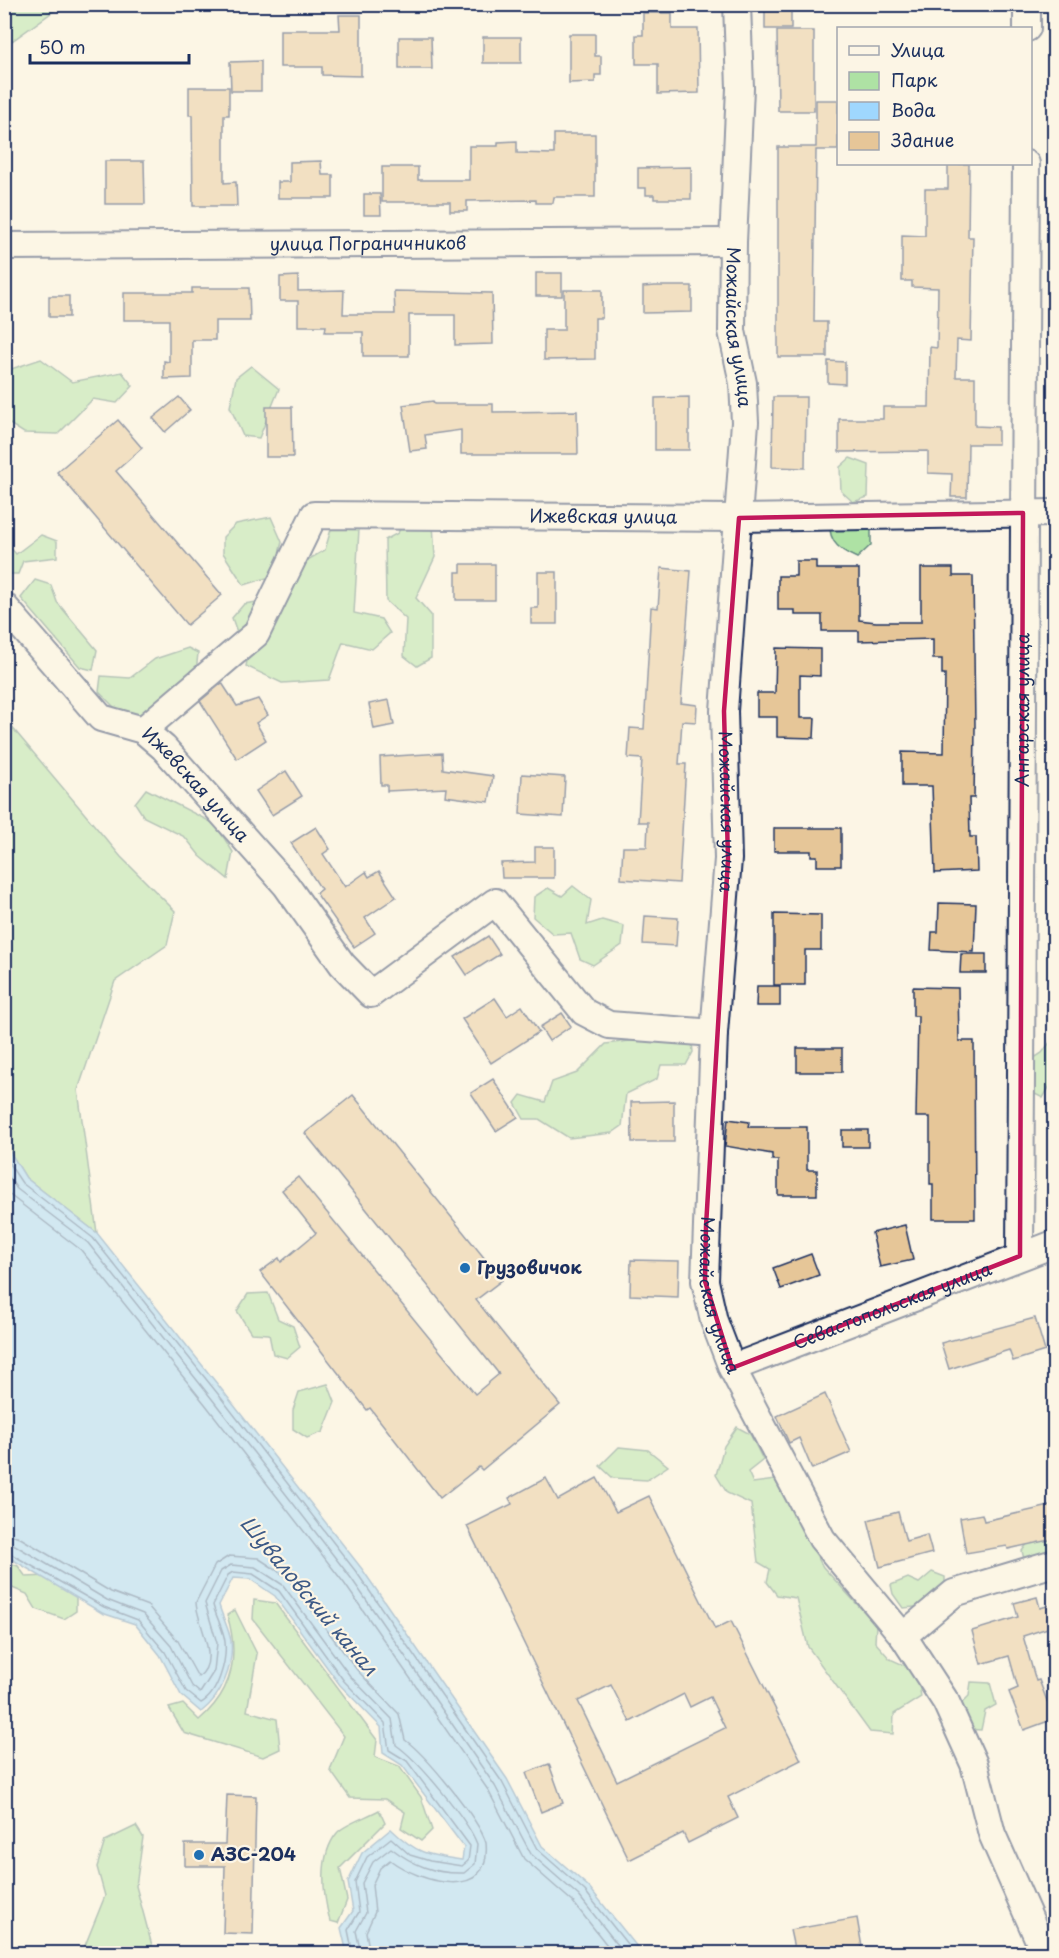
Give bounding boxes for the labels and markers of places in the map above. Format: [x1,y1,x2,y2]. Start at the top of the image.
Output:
place label: Грузовичок [477,1253,582,1280]
marker: Грузовичок [458,1261,472,1275]
place label: АЗС-204 [211,1840,296,1867]
marker: АЗС-204 [192,1848,206,1862]

